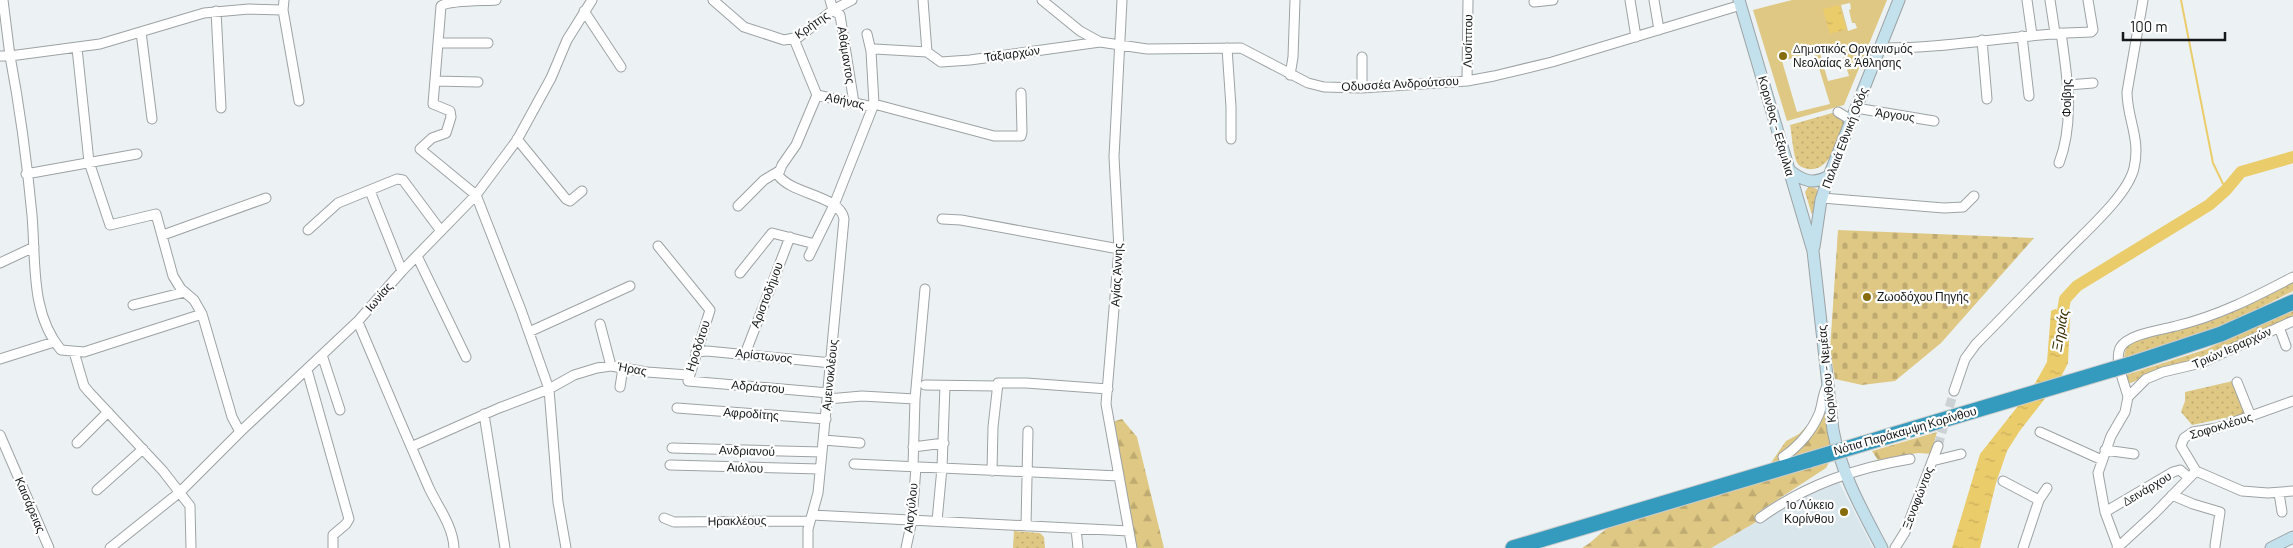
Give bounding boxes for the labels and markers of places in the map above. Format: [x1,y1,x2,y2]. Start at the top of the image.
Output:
place label: Δημοτικός Οργανισμός Νεολαίας & Άθλησης [1793,41,1913,70]
marker: Δημοτικός Οργανισμός Νεολαίας & Άθλησης [1777,50,1789,62]
place label: Ζωοδόχου Πηγής [1877,289,1969,304]
marker: Ζωοδόχου Πηγής [1861,291,1873,303]
place label: 1ο Λύκειο Κορίνθου [1784,497,1834,526]
marker: 1ο Λύκειο Κορίνθου [1838,506,1850,518]

